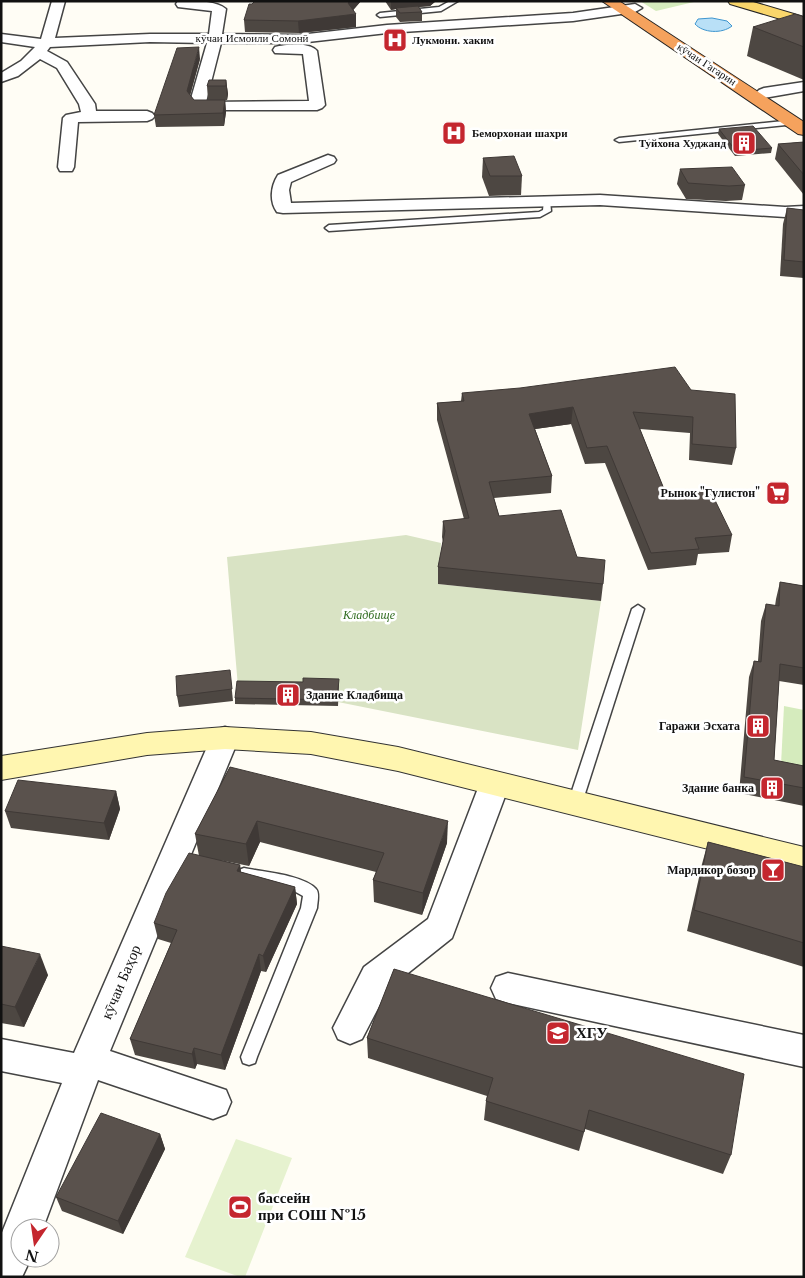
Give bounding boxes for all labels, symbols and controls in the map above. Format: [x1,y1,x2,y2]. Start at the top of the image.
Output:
hospital icon: Лукмони. хаким [382,27,408,53]
street label: кӯчаи Исмоили Сомонӣ [196,31,309,45]
place label: Лукмони. хаким [412,33,495,47]
street label: кӯчаи Гагарин [675,40,739,88]
hospital icon: Беморхонаи шахри [441,120,467,146]
place label: Беморхонаи шахри [472,126,568,140]
building icon: Туйхона Худжанд [731,130,757,156]
place label: Туйхона Худжанд [639,136,726,150]
supermarket icon: Рынок "Гулистон" [765,480,791,506]
place label: Рынок "Гулистон" [661,485,760,500]
park label: Кладбище [342,607,396,622]
building icon: Здание Кладбища [275,682,301,708]
place label: Здание Кладбища [306,687,403,702]
building icon: Гаражи Эсхата [745,713,771,739]
place label: Гаражи Эсхата [659,718,740,733]
building icon: Здание банка [759,775,785,801]
place label: Здание банка [682,780,754,795]
bar icon: Мардикор бозор [760,857,786,883]
place label: Мардикор бозор [667,862,756,877]
street label: кӯчаи Баҳор [96,942,145,1022]
school or university icon: ХГУ [545,1020,571,1046]
place label: ХГУ [576,1023,607,1042]
place label: бассейн при СОШ №15 [258,1188,366,1224]
sports icon: бассейн при СОШ №15 [227,1194,253,1220]
north arrow [10,1218,60,1268]
text: N [24,1245,41,1266]

